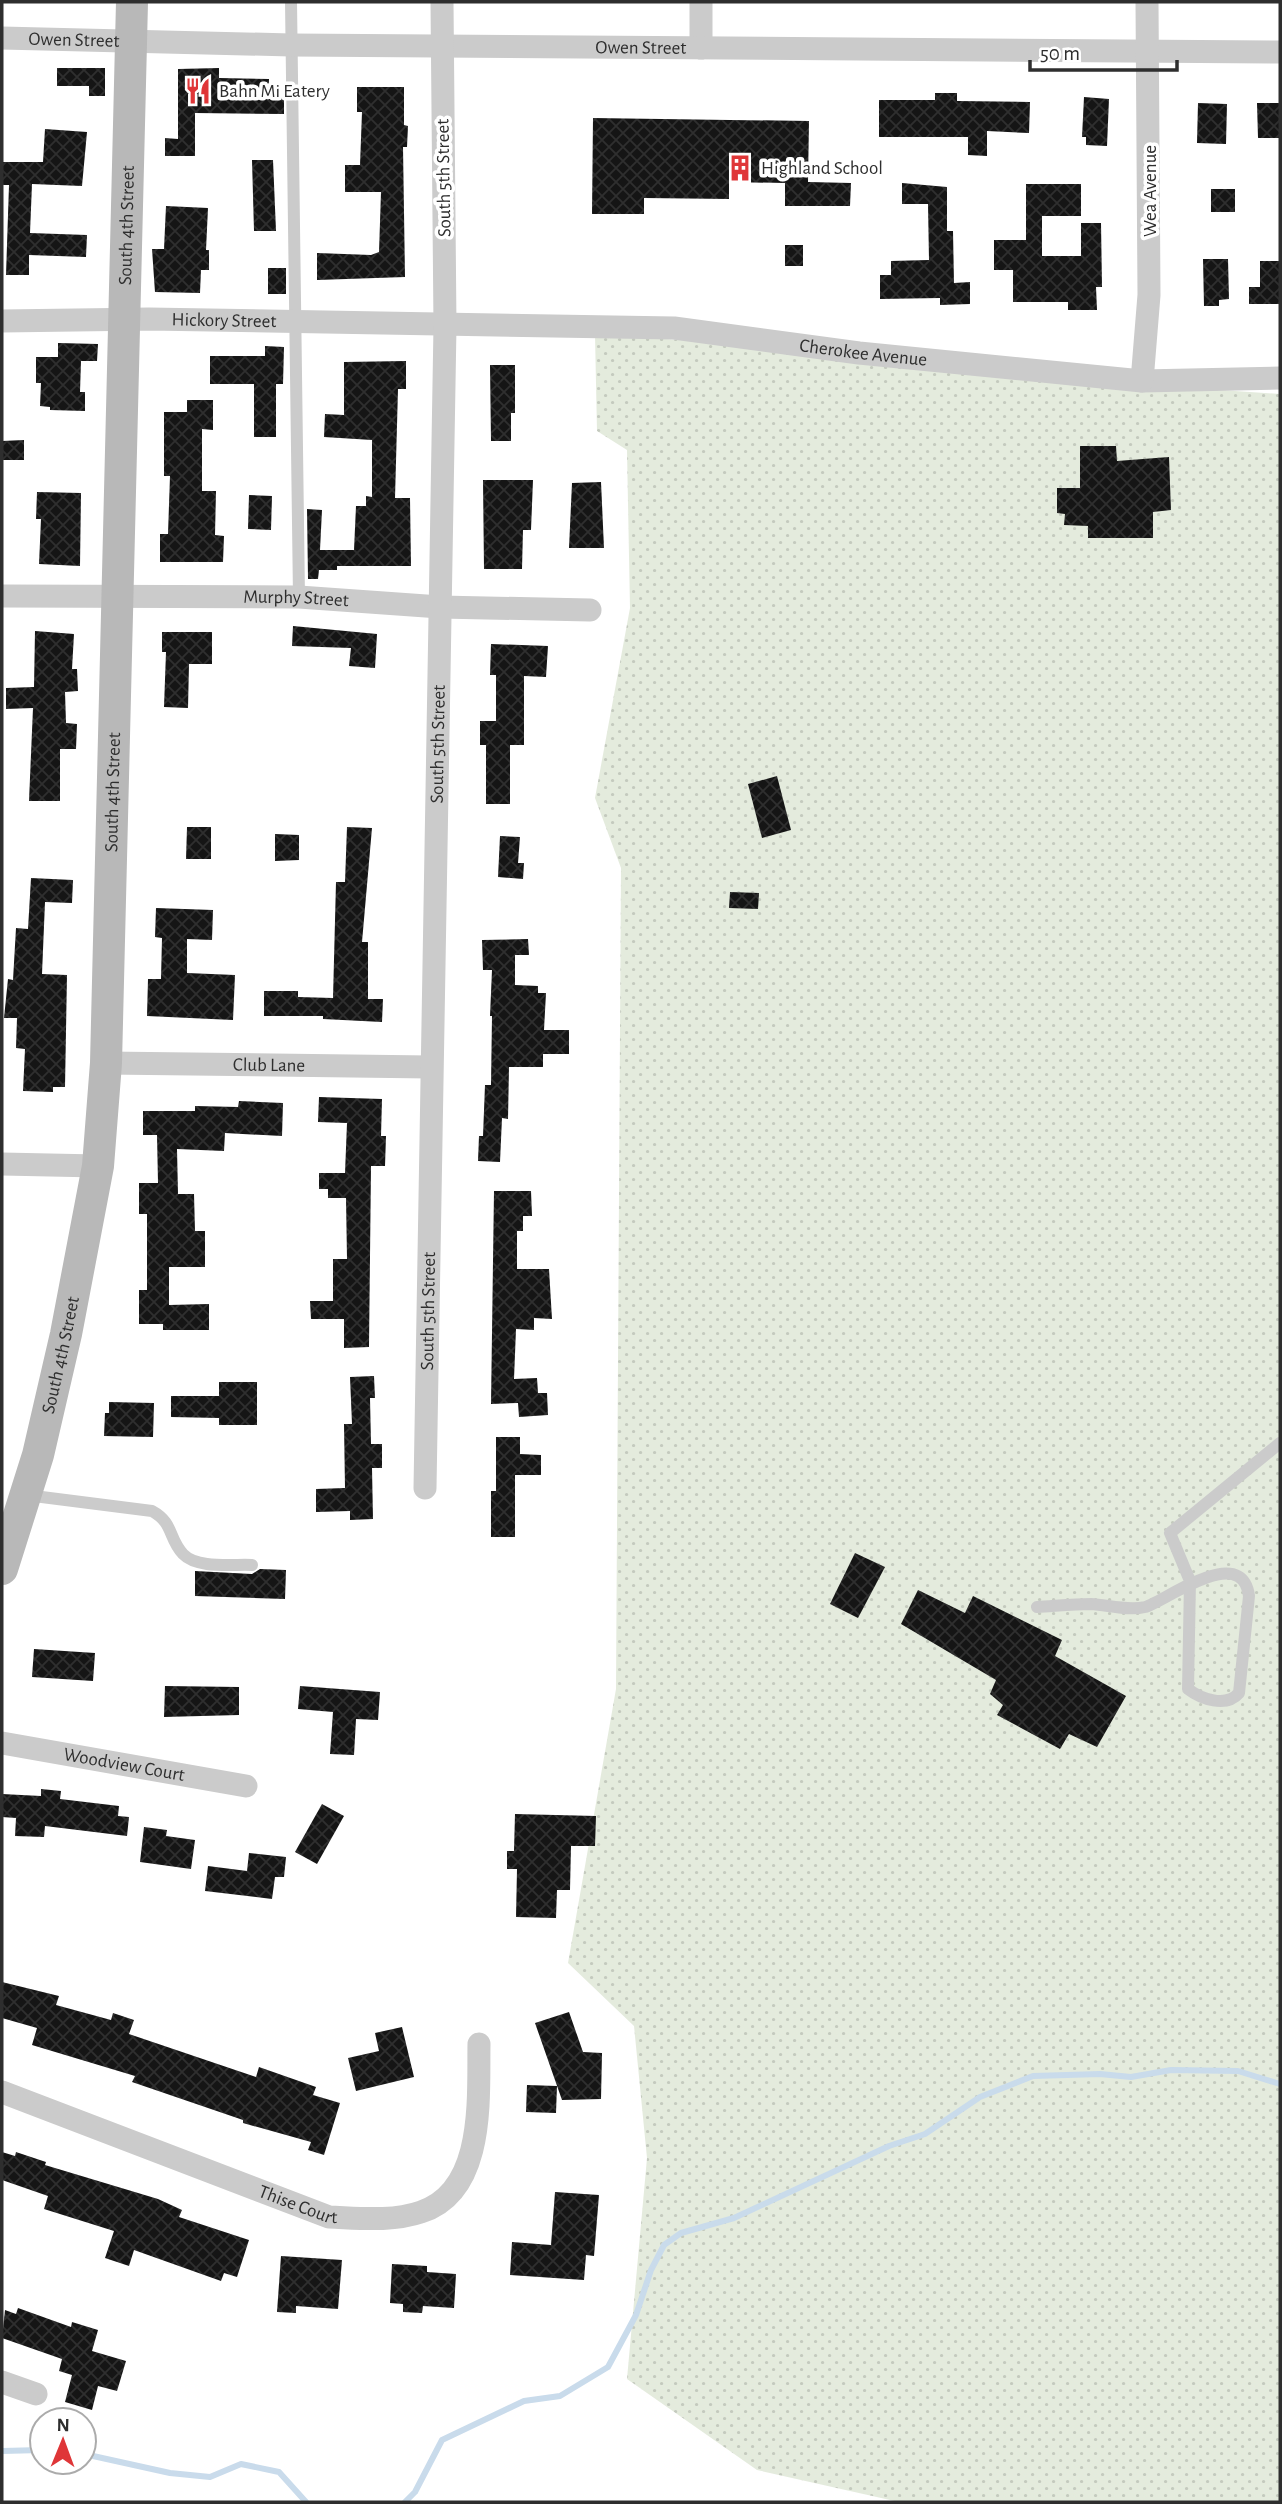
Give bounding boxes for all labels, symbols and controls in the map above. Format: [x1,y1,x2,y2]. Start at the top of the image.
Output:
scale bar [1030,28,1177,72]
street label: Owen Street [28,29,120,50]
street label: Owen Street [595,38,687,57]
text: 50 m [1040,43,1080,64]
restaurant icon: Bahn Mi Eatery [183,76,213,106]
place label: Bahn Mi Eatery [219,82,330,101]
street label: South 5th Street [433,119,455,237]
street label: Wea Avenue [1141,145,1160,237]
building icon: Highland School [725,153,755,183]
place label: Highland School [761,159,883,178]
street label: South 4th Street [116,165,137,285]
street label: Hickory Street [171,310,277,331]
street label: Cherokee Avenue [798,336,928,369]
street label: Murphy Street [243,587,349,610]
street label: South 5th Street [427,685,448,804]
street label: South 4th Street [102,732,124,852]
street label: Club Lane [233,1055,305,1075]
street label: South 5th Street [418,1252,439,1370]
street label: South 4th Street [38,1295,82,1416]
street label: Woodview Court [62,1745,186,1785]
street label: Thise Court [256,2181,338,2227]
north arrow [28,2406,98,2476]
text: N [56,2416,70,2435]

